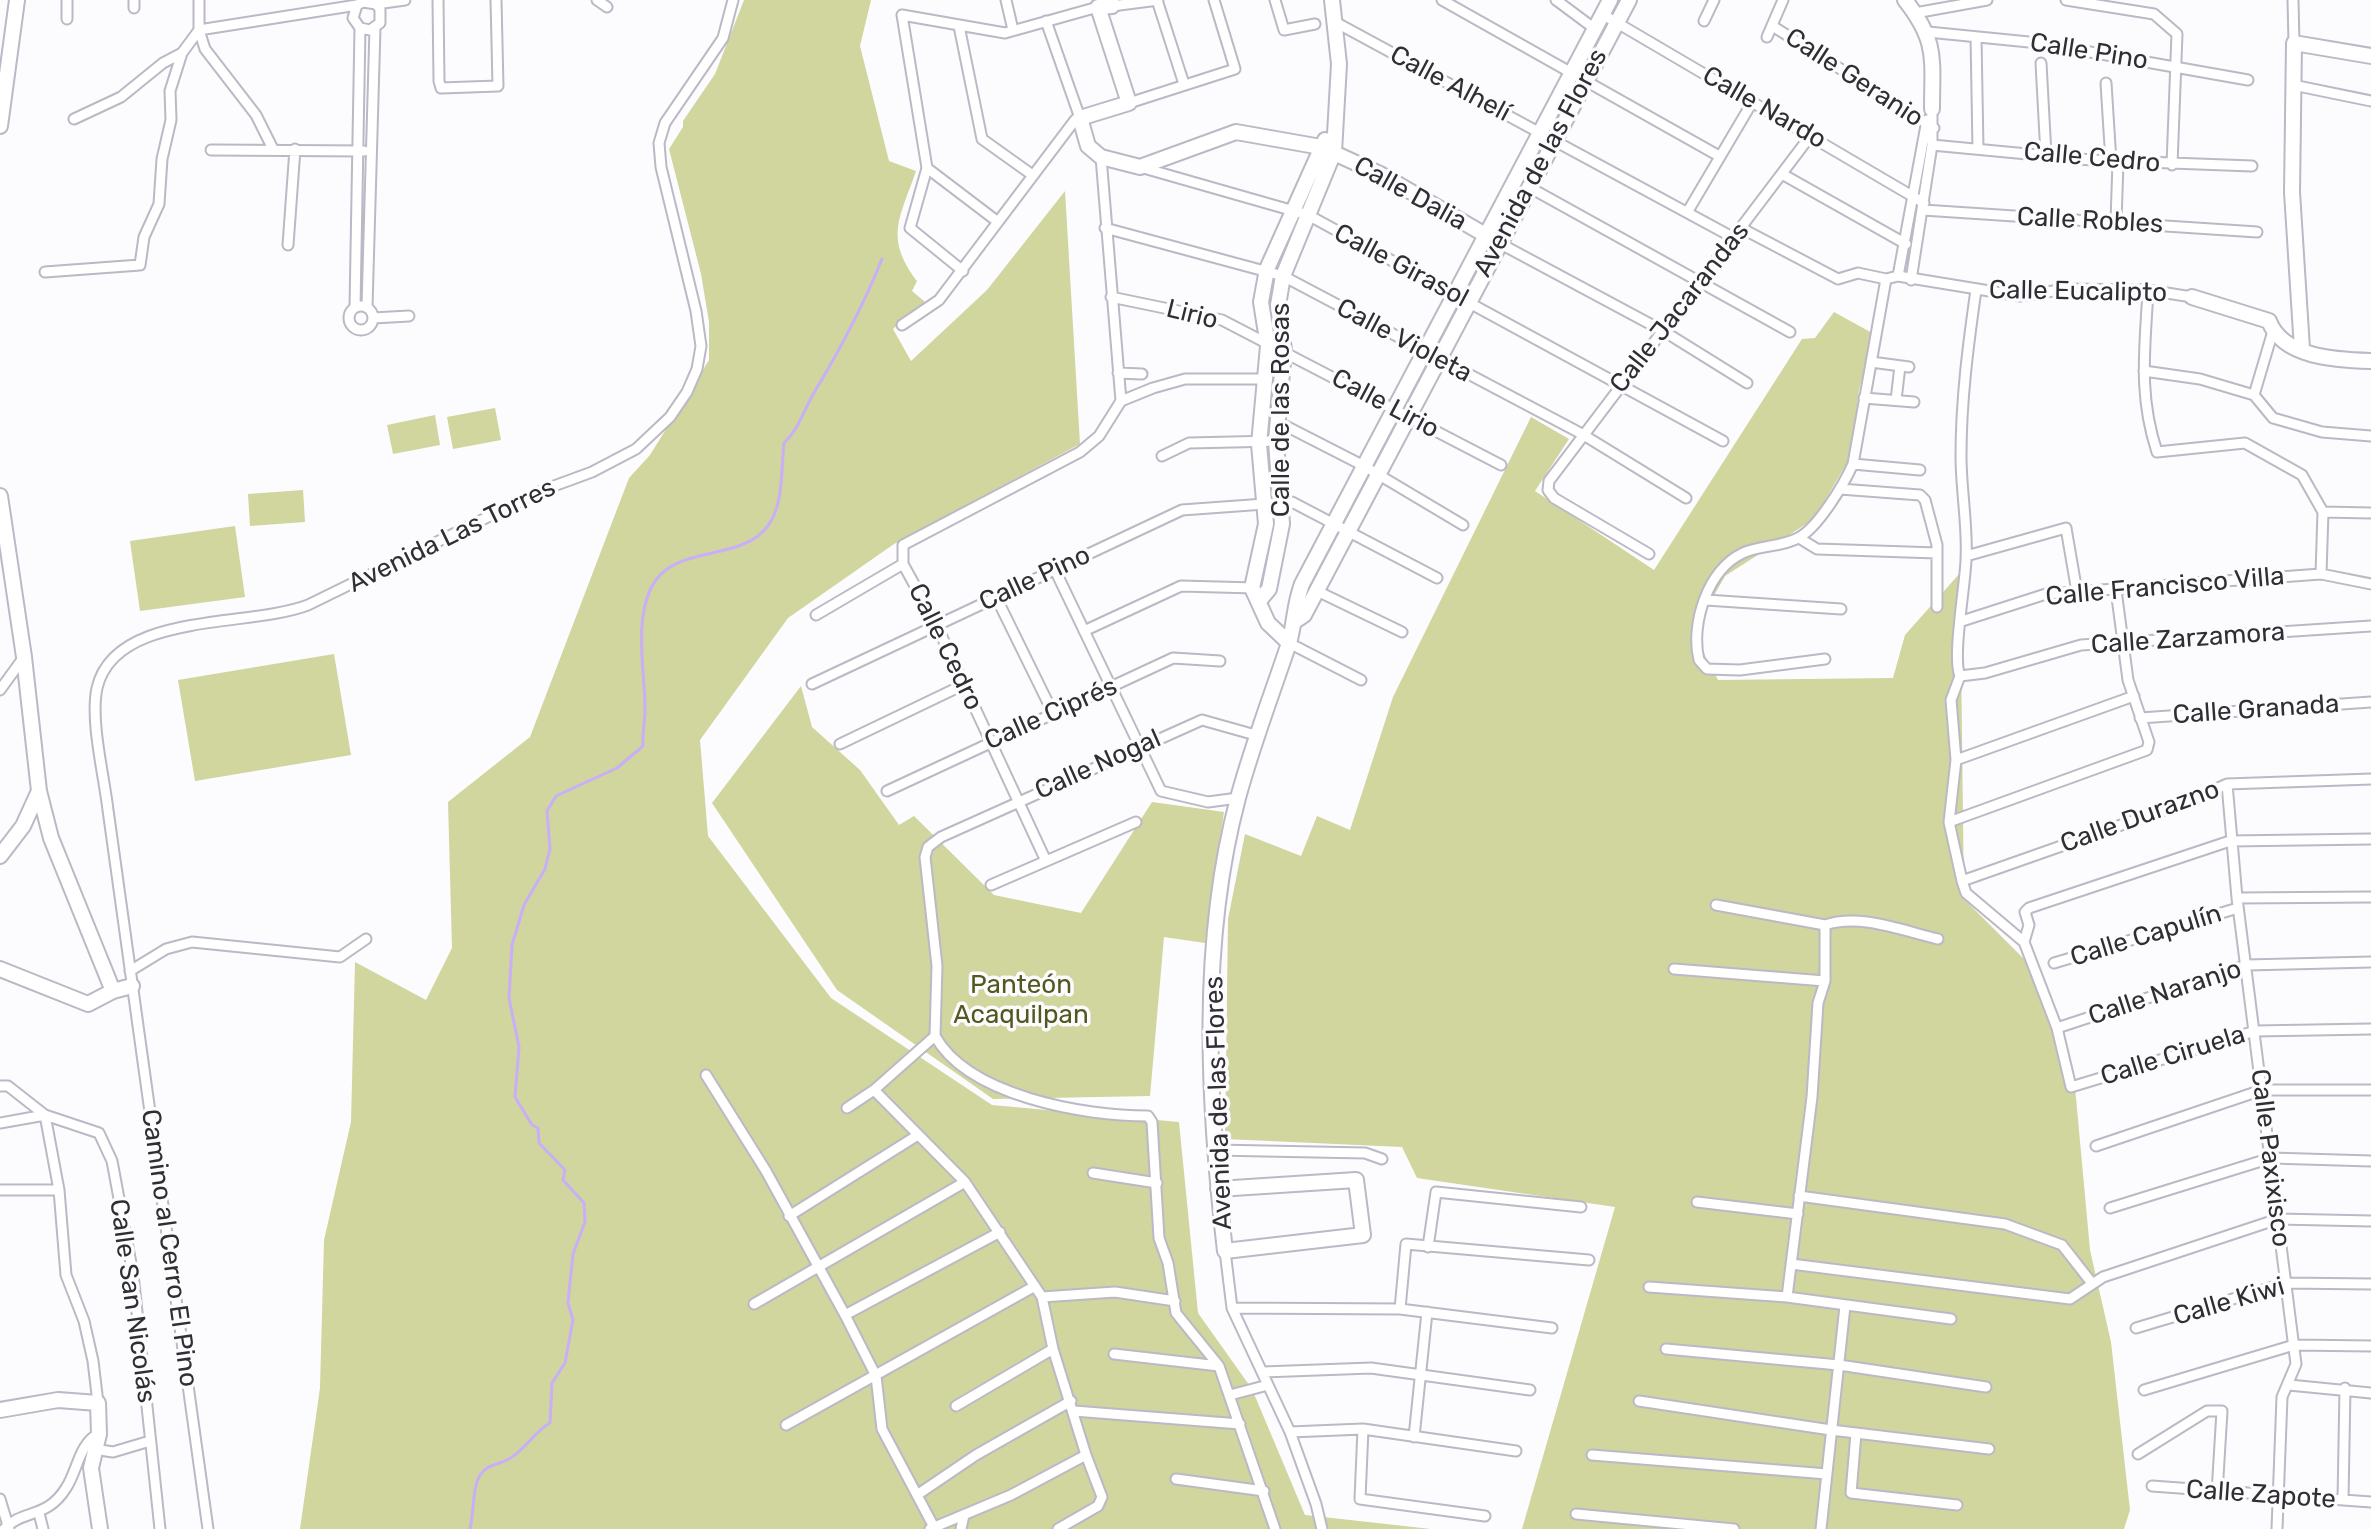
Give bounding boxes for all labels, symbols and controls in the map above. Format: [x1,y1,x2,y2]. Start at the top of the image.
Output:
street label: Calle Geranio [1779,22,1929,134]
street label: Calle Pino [2028,27,2150,77]
street label: Calle Alhelí [1384,39,1516,129]
street label: Avenida de las Flores [1468,44,1614,282]
street label: Calle Nardo [1697,60,1831,156]
street label: Calle Cedro [2022,136,2162,180]
street label: Calle Dalia [1348,150,1472,238]
street label: Calle Robles [2016,202,2164,240]
street label: Calle Jacarandas [1604,217,1756,399]
street label: Calle Girasol [1328,218,1474,314]
street label: Calle Eucalipto [1989,275,2167,309]
street label: Calle Violeta [1331,292,1477,390]
street label: Lirio [1163,294,1221,336]
street label: Calle de las Rosas [1265,303,1297,517]
street label: Calle Lirio [1326,363,1444,445]
street label: Avenida Las Torres [343,472,561,600]
street label: Calle Pino [975,540,1095,618]
street label: Calle Francisco Villa [2044,561,2286,613]
street label: Calle Cedro [901,579,989,715]
street label: Calle Zarzamora [2090,617,2286,661]
street label: Calle Ciprés [980,671,1122,757]
street label: Calle Granada [2172,689,2340,731]
street label: Calle Nogal [1030,723,1166,807]
street label: Calle Durazno [2056,774,2224,860]
street label: Calle Capulín [2067,898,2225,974]
street label: Calle Naranjo [2085,954,2245,1032]
park label: Panteón Acaquilpan [953,969,1089,1030]
street label: Avenida de las Flores [1199,976,1239,1230]
street label: Calle Ciruela [2097,1019,2249,1093]
street label: Calle Paxixisco [2244,1067,2296,1249]
street label: Camino al Cerro El Pino [134,1107,204,1389]
street label: Calle San Nicolás [102,1197,162,1405]
street label: Calle Kiwi [2170,1271,2288,1333]
street label: Calle Zapote [2185,1474,2337,1516]

